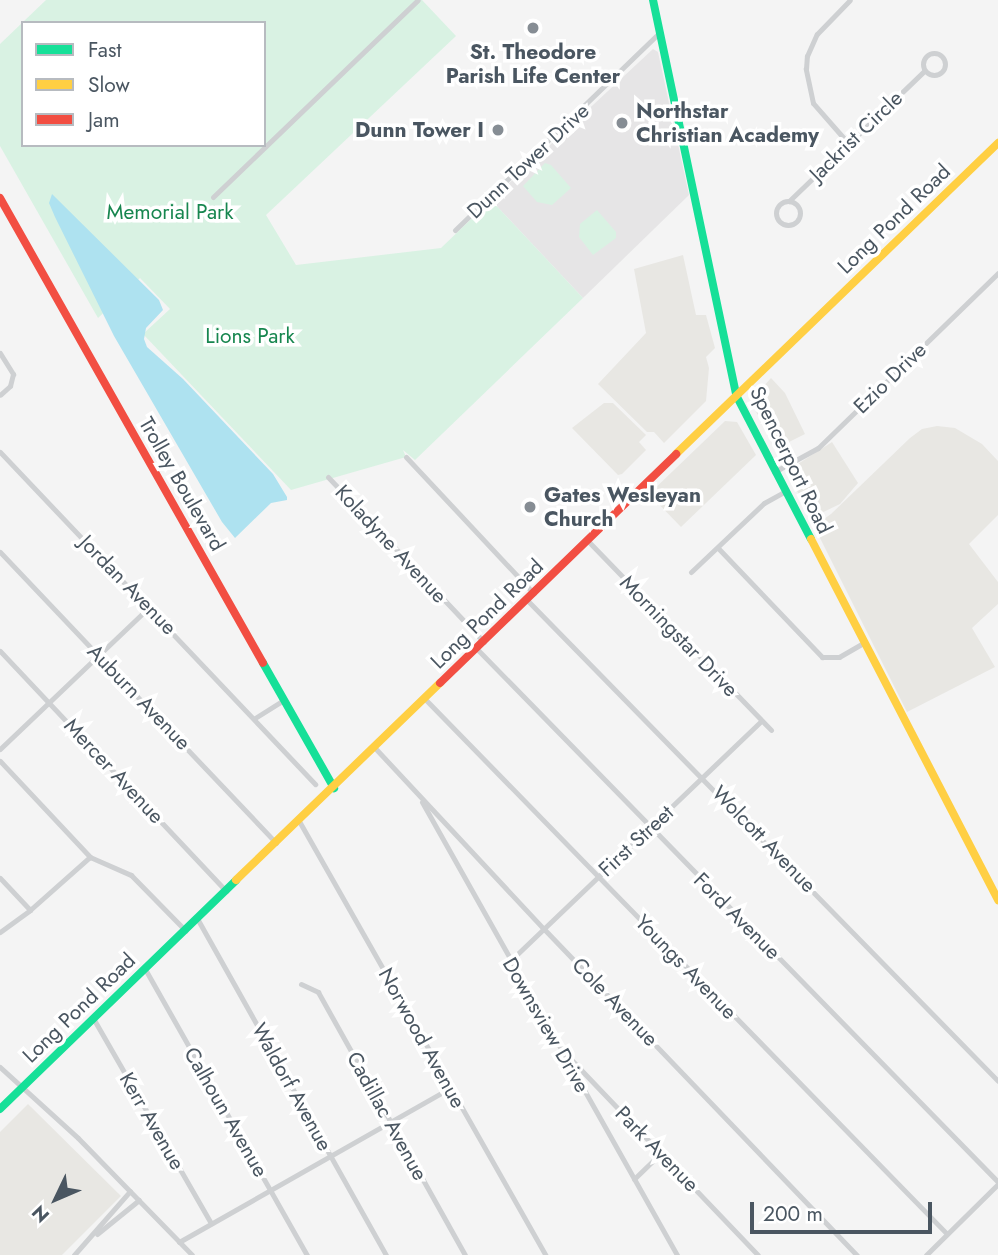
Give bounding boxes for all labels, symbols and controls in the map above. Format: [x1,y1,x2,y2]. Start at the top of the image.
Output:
marker: St. Theodore Parish Life Center [525,20,541,36]
legend [21,21,266,147]
text: Fast [88,35,121,65]
place label: St. Theodore Parish Life Center [446,39,620,89]
text: Slow [88,70,130,100]
street label: Jackrist Circle [804,85,908,187]
street label: Dunn Tower Drive [462,98,594,224]
place label: Northstar Christian Academy [636,98,819,148]
text: Jam [88,105,120,135]
marker: Northstar Christian Academy [614,115,630,131]
place label: Dunn Tower I [355,117,484,143]
marker: Dunn Tower I [490,122,506,138]
street label: Long Pond Road [832,159,956,279]
park label: Memorial Park [107,199,233,225]
park label: Lions Park [205,323,295,349]
street label: Ezio Drive [848,337,932,419]
street label: Spencerport Road [744,382,838,538]
street label: Trolley Boulevard [134,413,230,555]
street label: Koladyne Avenue [330,480,452,608]
place label: Gates Wesleyan Church [544,482,701,532]
marker: Gates Wesleyan Church [522,499,538,515]
street label: Jordan Avenue [74,530,182,640]
street label: Long Pond Road [425,554,549,674]
street label: Morningstar Drive [615,570,743,702]
street label: Auburn Avenue [82,639,196,755]
street label: Mercer Avenue [59,713,169,829]
street label: Wolcott Avenue [707,780,821,898]
street label: First Street [593,800,679,882]
street label: Ford Avenue [688,867,786,965]
street label: Youngs Avenue [630,910,742,1024]
street label: Long Pond Road [17,948,141,1068]
street label: Downsview Drive [497,953,595,1097]
street label: Cole Avenue [567,953,663,1051]
street label: Norwood Avenue [373,964,471,1112]
street label: Waldorf Avenue [247,1019,337,1155]
street label: Calhoun Avenue [179,1043,273,1181]
street label: Cadillac Avenue [341,1047,433,1185]
street label: Kerr Avenue [114,1068,190,1174]
street label: Park Avenue [610,1101,704,1197]
north arrow [21,1164,91,1234]
scale bar [753,1188,935,1232]
text: N [26,1199,55,1229]
text: 200 m [763,1199,823,1229]

